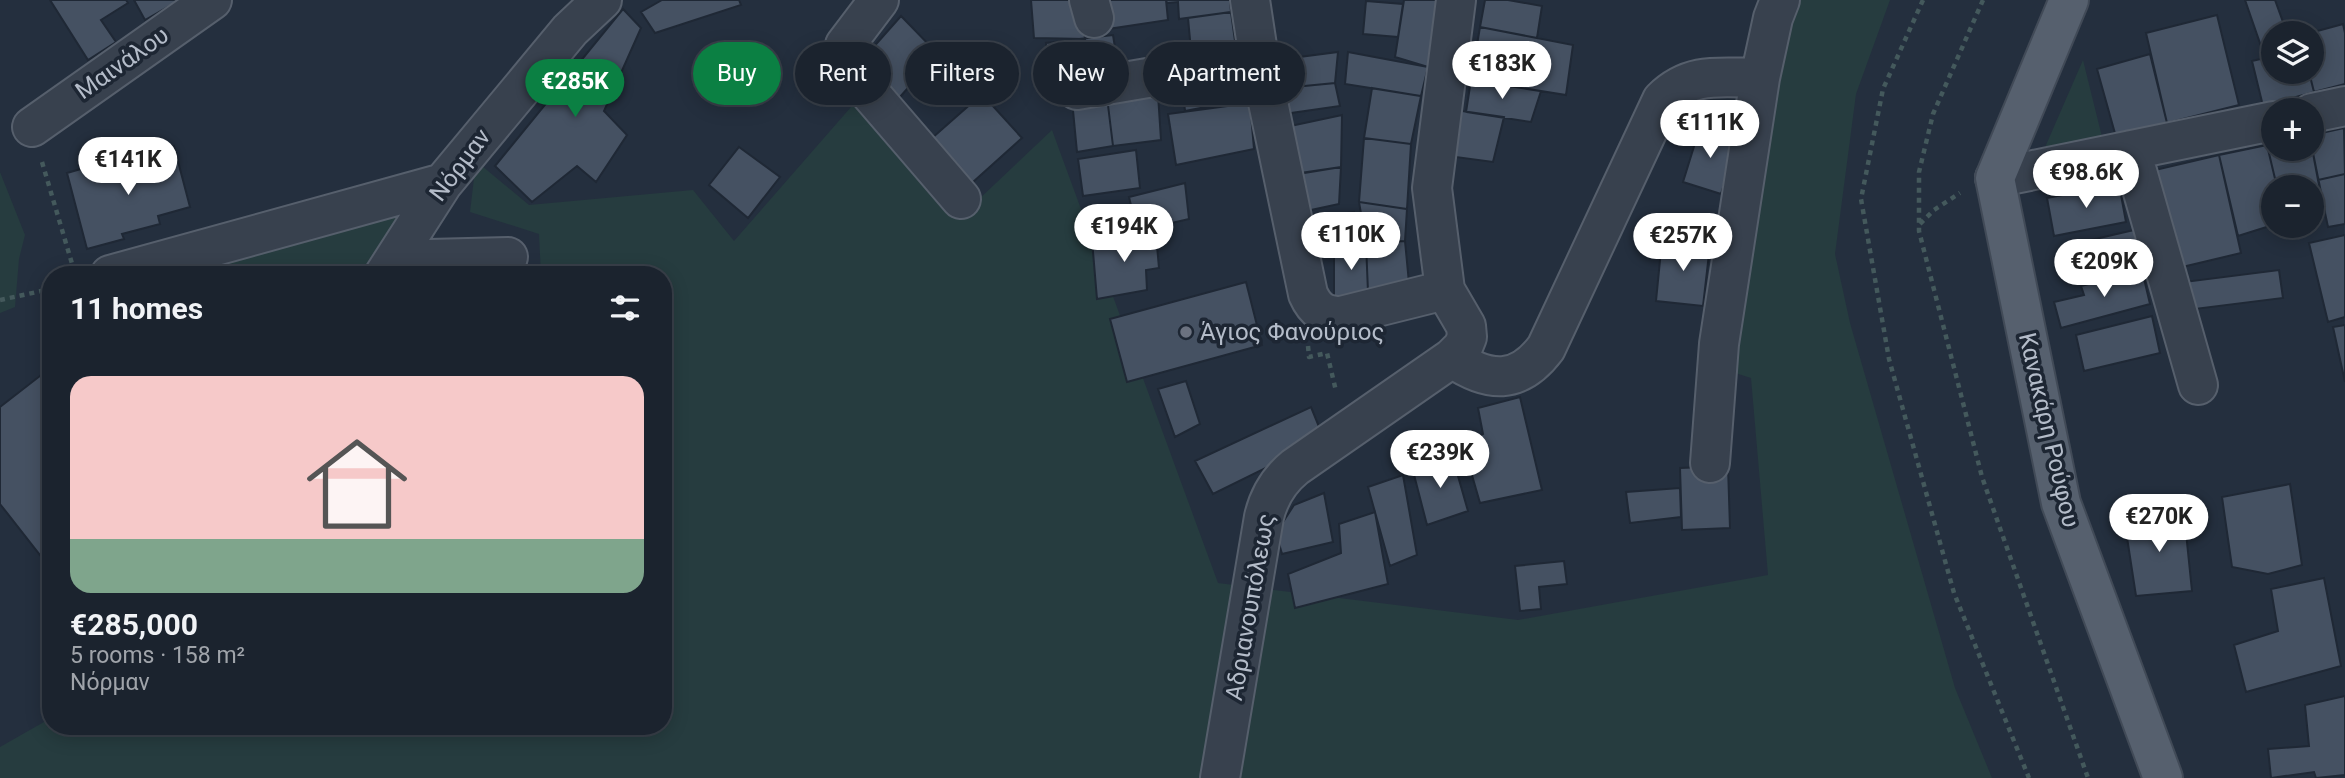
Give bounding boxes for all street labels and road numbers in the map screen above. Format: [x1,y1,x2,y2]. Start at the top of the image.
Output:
street label: Μαινάλου [70,21,174,105]
street label: Νόρμαν [424,123,496,207]
street label: Κανακάρη Ρούφου [2013,330,2085,530]
street label: Αδριανουπόλεως [1220,511,1280,703]

